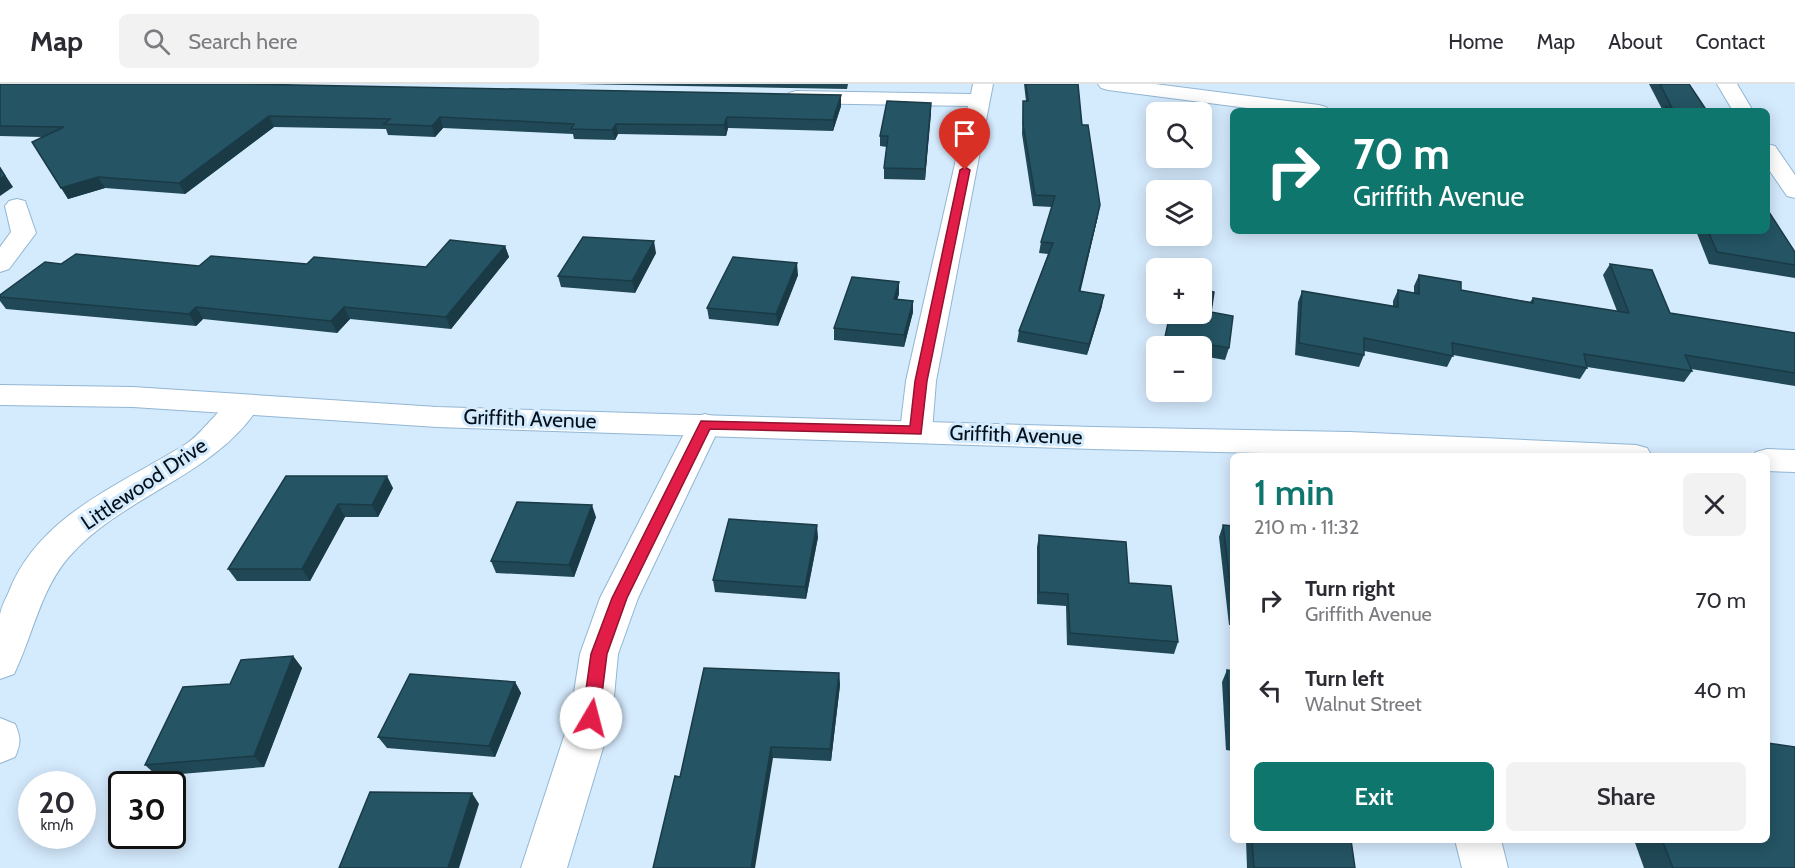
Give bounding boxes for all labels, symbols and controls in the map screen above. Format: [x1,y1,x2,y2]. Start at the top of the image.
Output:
search box [119,14,539,68]
text: Map [30,24,83,58]
icon: search [140,25,173,58]
text: Search here [188,28,297,55]
text: Home [1448,29,1504,54]
text: Map [1537,29,1575,54]
text: About [1608,29,1662,54]
text: Contact [1695,29,1765,54]
map controls [1146,102,1212,402]
button: search [1146,102,1212,168]
pin [939,108,990,170]
icon: arrive [948,117,981,150]
text: 70 m [1353,128,1450,180]
icon: right [1254,132,1332,210]
button: layers [1146,180,1212,246]
text: Griffith Avenue [1353,180,1524,213]
button: + [1146,258,1212,324]
button: − [1146,336,1212,402]
street label: Griffith Avenue [463,404,597,433]
street label: Griffith Avenue [949,420,1083,449]
street label: Littlewood Drive [76,432,212,535]
text: 1 min [1254,470,1334,514]
button: close [1683,473,1746,536]
text: 210 m · 11:32 [1254,515,1359,539]
text: Turn right [1305,575,1395,602]
icon: right [1254,584,1287,617]
text: 70 m [1696,587,1746,614]
text: Griffith Avenue [1305,602,1432,626]
text: Turn left [1305,665,1384,692]
icon: left [1254,674,1287,707]
text: 40 m [1694,677,1746,704]
position arrow [559,686,623,750]
text: Walnut Street [1305,692,1422,716]
button: Exit [1254,762,1494,831]
button: Share [1506,762,1746,831]
speed limit sign: 30 [108,771,186,849]
text: 20 [38,784,76,821]
text: km/h [41,816,73,834]

